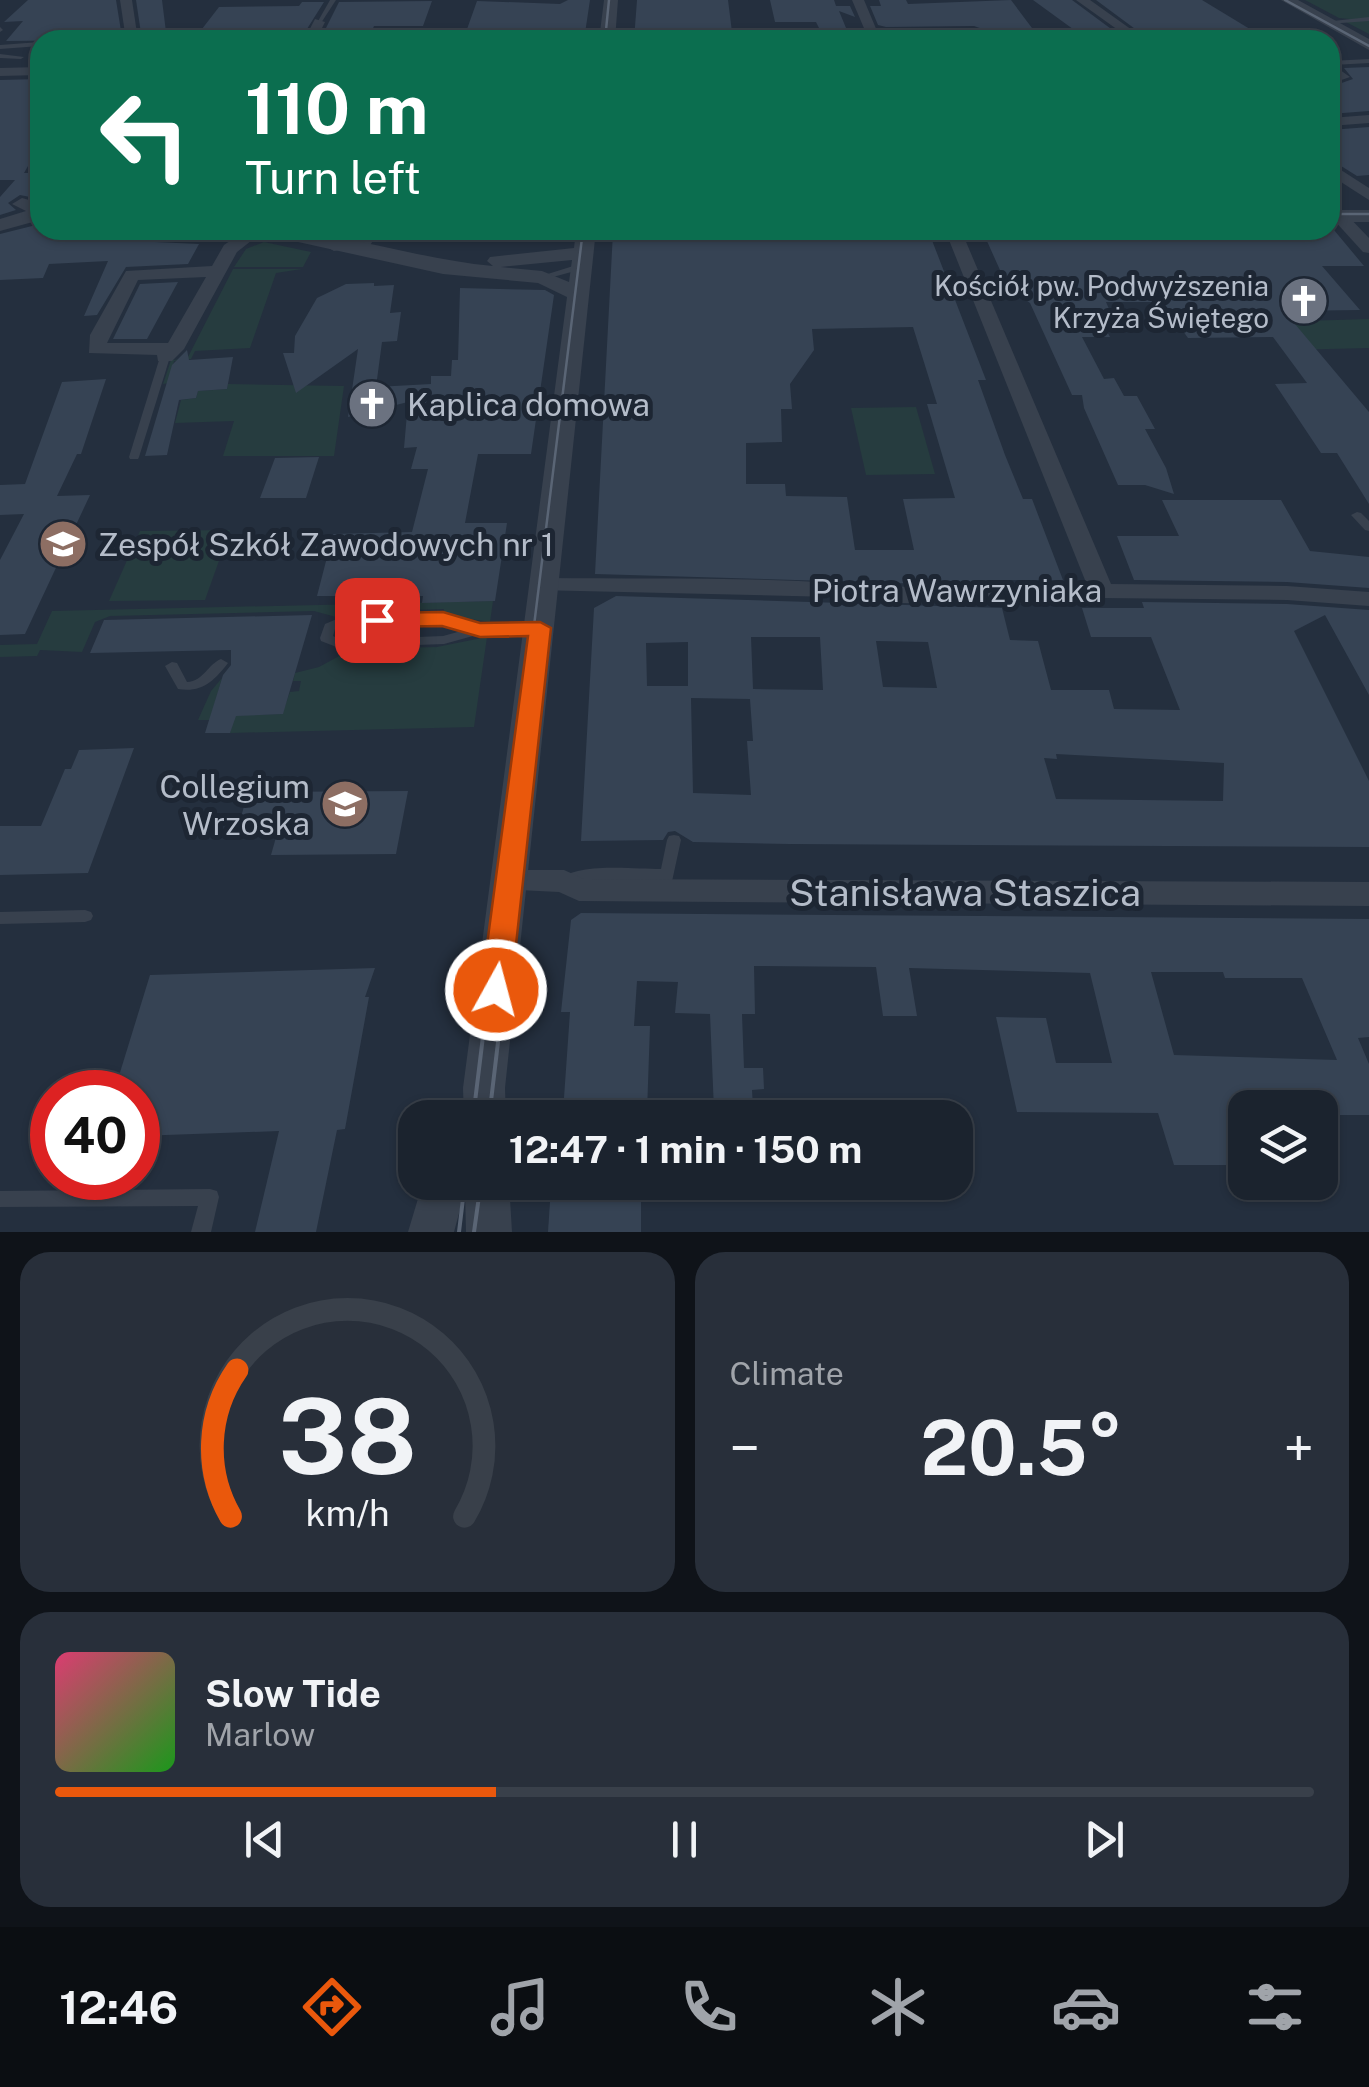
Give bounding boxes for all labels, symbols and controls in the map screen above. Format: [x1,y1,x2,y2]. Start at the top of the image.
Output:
text: 110 m [245,67,429,150]
icon: left [80,70,210,200]
text: Turn left [245,151,421,204]
place label: Kościół pw. Podwyższenia Krzyża Świętego [934,269,1269,334]
church icon: Kościół pw. Podwyższenia Krzyża Świętego [1278,275,1330,327]
church icon: Kaplica domowa [346,378,398,430]
place label: Kaplica domowa [407,386,650,423]
school or university icon: Zespół Szkół Zawodowych nr 1 [37,518,89,570]
place label: Zespół Szkół Zawodowych nr 1 [98,526,554,563]
street label: Piotra Wawrzyniaka [812,572,1102,609]
pin [335,578,420,663]
icon: arrive [350,593,405,648]
place label: Collegium Wrzoska [159,768,310,842]
school or university icon: Collegium Wrzoska [319,778,371,830]
street label: Stanisława Staszica [789,870,1141,915]
position arrow [444,938,548,1042]
speed limit sign: 40 [30,1070,160,1200]
map controls [1228,1090,1338,1200]
button: layers [1228,1090,1338,1200]
text: 12:47 · 1 min · 150 m [509,1127,862,1172]
text: Climate [730,1355,844,1392]
text: 38 [278,1375,417,1497]
text: 20.5° [921,1404,1123,1492]
text: − [730,1416,760,1480]
text: + [1283,1416,1314,1480]
text: km/h [305,1492,389,1534]
text: Slow Tide [205,1671,381,1716]
text: Marlow [205,1716,315,1753]
icon: previous [237,1812,292,1867]
icon: pause [657,1812,712,1867]
icon: next [1077,1812,1132,1867]
icon: directions [297,1972,367,2042]
icon: music [485,1972,555,2042]
icon: phone [674,1972,744,2042]
icon: climate [863,1972,933,2042]
icon: car [1051,1972,1121,2042]
icon: filters [1240,1972,1310,2042]
text: 12:46 [59,1981,178,2034]

